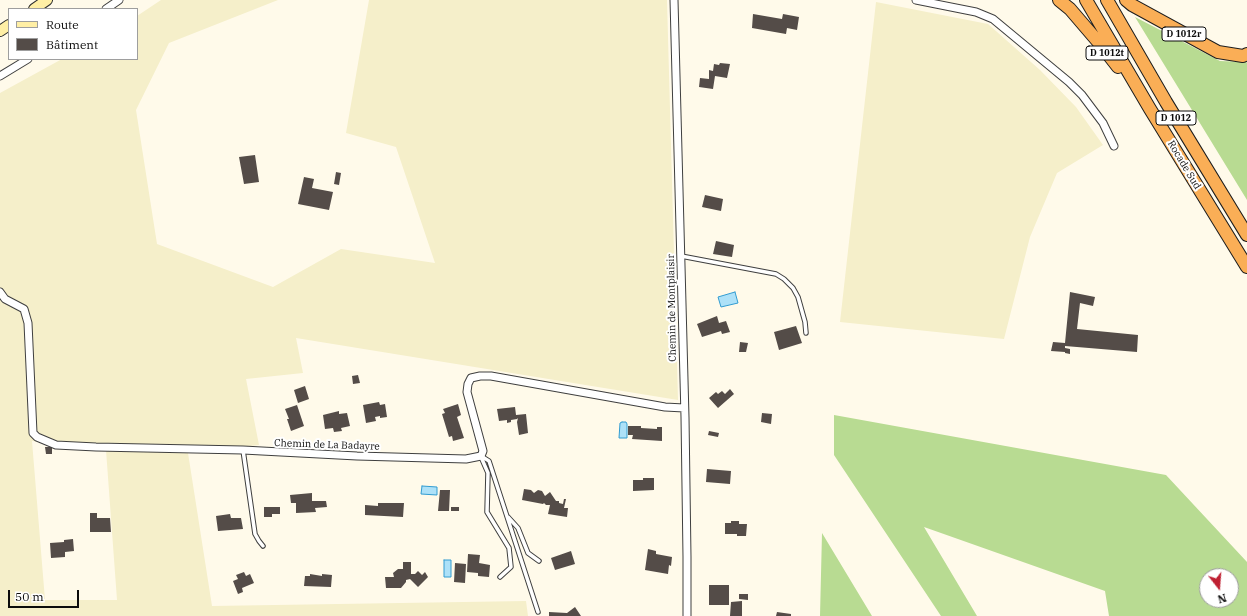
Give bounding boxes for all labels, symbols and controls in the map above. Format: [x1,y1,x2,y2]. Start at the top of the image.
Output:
legend [8,8,138,60]
text: Route [46,17,79,32]
road number: D 1012r [1162,27,1206,41]
text: Bâtiment [46,37,98,52]
road number: D 1012t [1086,46,1128,60]
road number: D 1012 [1156,111,1196,125]
street label: Rocade Sud [1165,138,1203,192]
street label: Chemin de Montplaisir [665,254,679,362]
street label: Chemin de La Badayre [274,437,380,453]
north arrow [1199,568,1239,608]
scale bar [10,582,81,608]
text: 50 m [15,589,44,604]
text: N [1216,591,1228,606]

